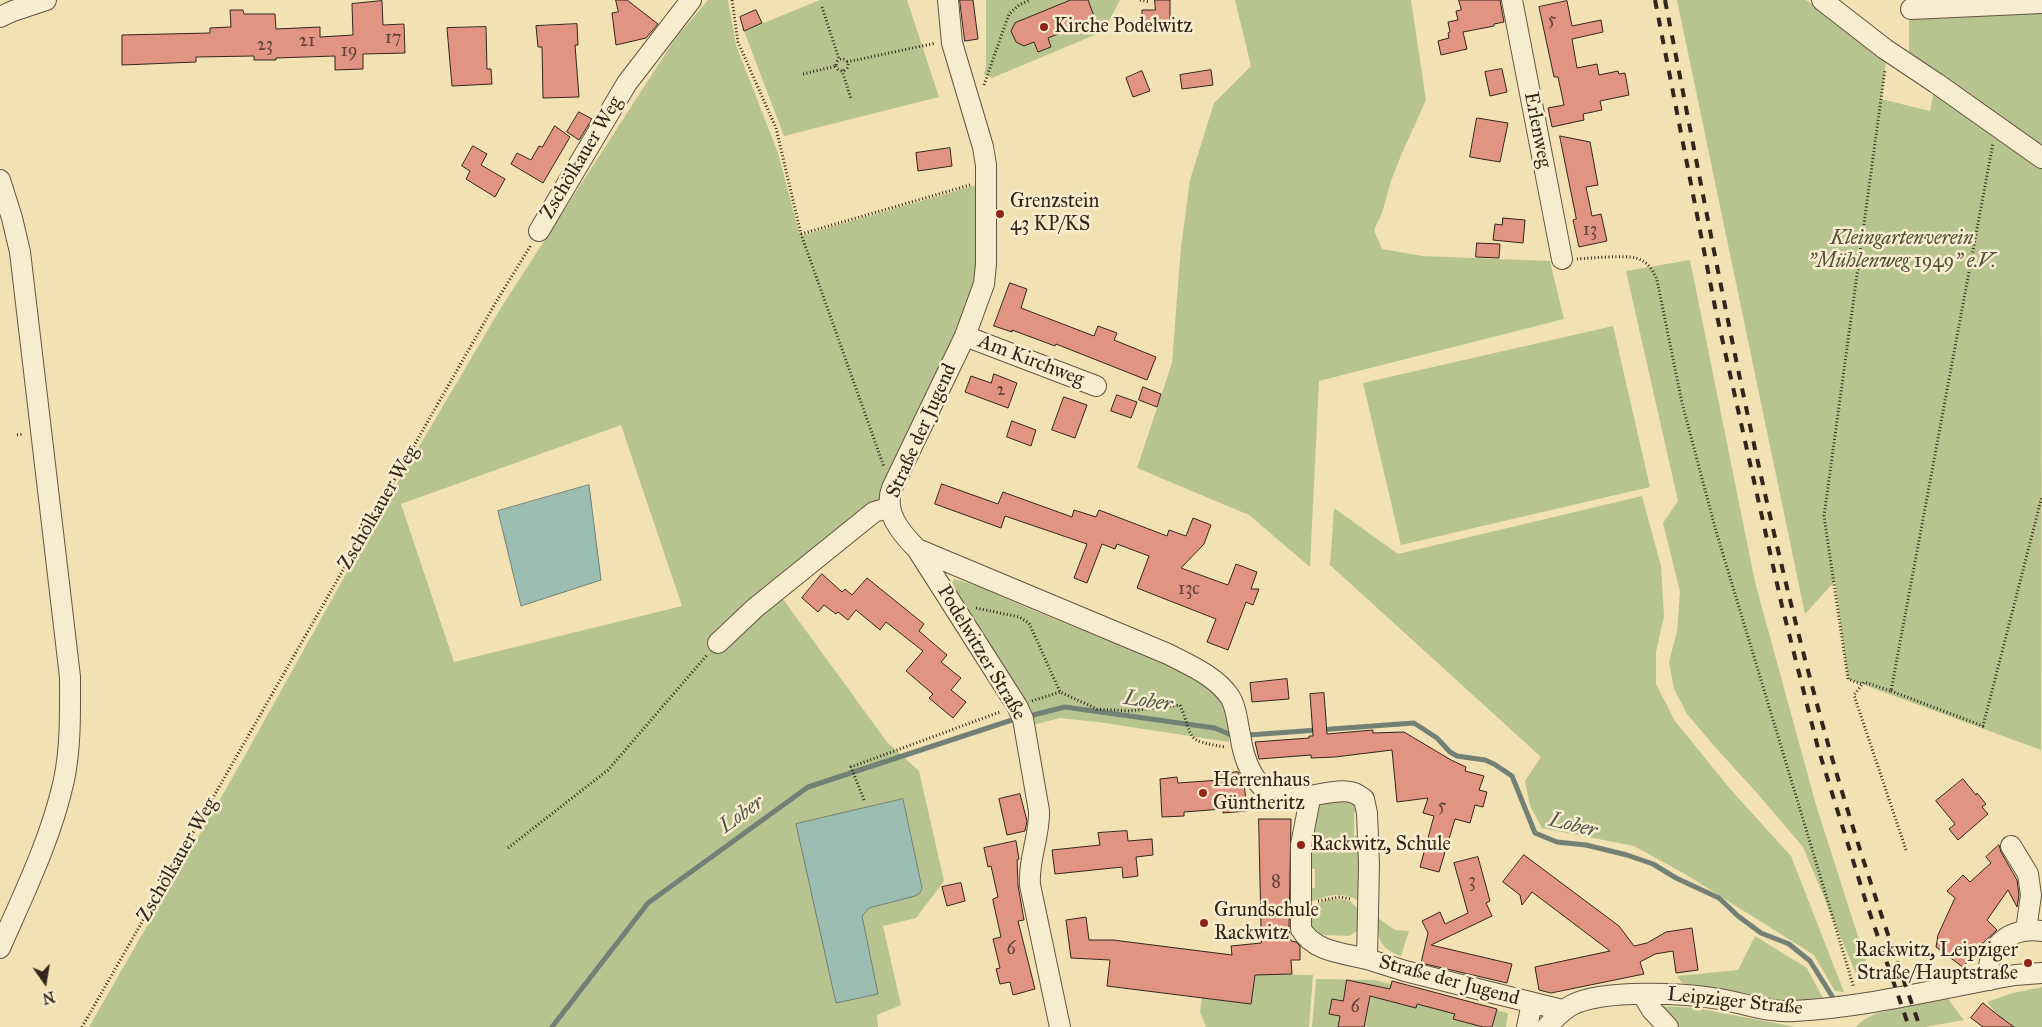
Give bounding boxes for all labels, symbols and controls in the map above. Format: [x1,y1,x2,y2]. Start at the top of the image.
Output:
house number: 5 [1548,10,1556,32]
place label: Kirche Podelwitz [1054,15,1193,39]
marker: Kirche Podelwitz [1038,21,1050,33]
house number: 17 [385,28,401,50]
house number: 21 [299,31,315,53]
house number: 23 [257,35,273,57]
house number: 19 [341,41,357,63]
street label: Erlenweg [1518,90,1556,170]
street label: Zschölkauer Weg [536,92,628,224]
place label: Grenzstein 43 KP/KS [1010,190,1099,237]
marker: Grenzstein 43 KP/KS [994,208,1006,220]
house number: 13 [1583,220,1597,242]
park label: Kleingartenverein "Mühlenweg 1949" e.V. [1808,227,1996,274]
street label: Am Kirchweg [975,330,1087,392]
street label: Straße der Jugend [882,360,962,502]
house number: 2 [997,380,1005,402]
street label: Zschölkauer Weg [334,442,424,574]
house number: 13c [1178,579,1200,601]
street label: Podelwitzer Straße [931,581,1031,725]
water label: Lober [1122,686,1174,718]
place label: Herrenhaus Güntheritz [1213,769,1310,816]
marker: Herrenhaus Güntheritz [1197,787,1209,799]
water label: Lober [715,790,769,840]
street label: Zschölkauer Weg [133,794,223,926]
house number: 5 [1438,796,1446,818]
water label: Lober [1546,808,1600,844]
place label: Rackwitz, Schule [1311,833,1451,857]
marker: Rackwitz, Schule [1295,839,1307,851]
house number: 3 [1468,871,1476,893]
house number: 8 [1271,872,1281,894]
place label: Grundschule Rackwitz [1214,899,1319,946]
marker: Grundschule Rackwitz [1198,917,1210,929]
house number: 6 [1006,939,1016,961]
place label: Rackwitz, Leipziger Straße/Hauptstraße [1855,939,2018,986]
street label: Straße der Jugend [1376,951,1522,1011]
north arrow [20,957,70,1007]
marker: Rackwitz, Leipziger Straße/Hauptstraße [2022,957,2034,969]
street label: Leipziger Straße [1666,983,1804,1021]
text: N [41,987,56,1007]
house number: 6 [1350,997,1360,1019]

